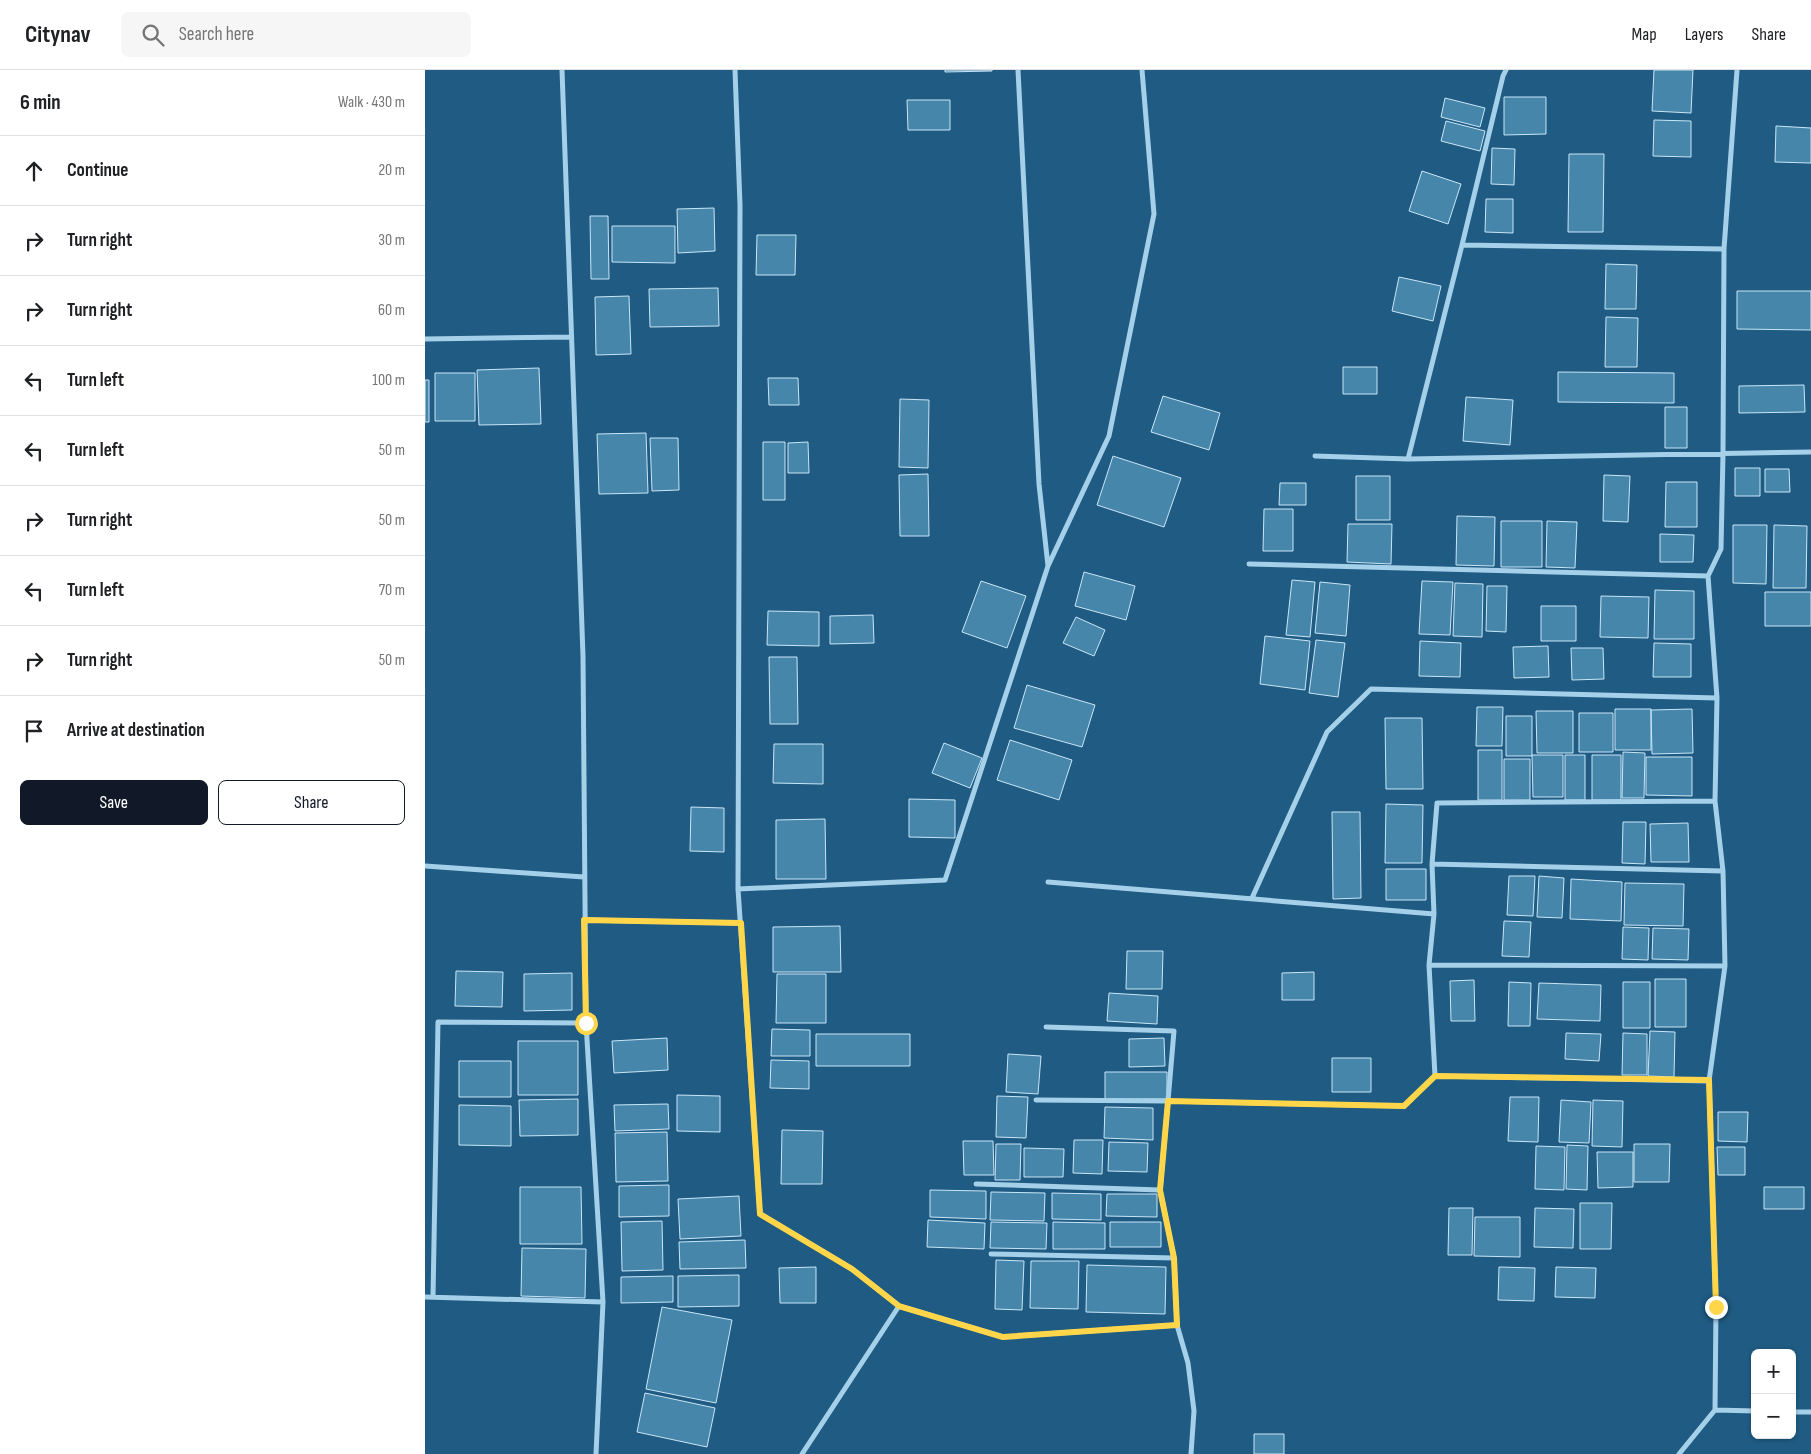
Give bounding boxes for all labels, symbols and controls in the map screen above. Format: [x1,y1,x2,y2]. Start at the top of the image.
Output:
search box [121,12,471,57]
text: Citynav [25,20,91,49]
icon: search [139,21,167,49]
text: Search here [179,23,254,46]
text: Map [1632,24,1657,45]
text: Layers [1685,24,1724,45]
text: Share [1752,24,1786,45]
text: 6 min [20,90,61,115]
text: Walk · 430 m [338,93,405,112]
icon: ahead [20,157,48,185]
text: Continue [67,159,128,182]
text: 20 m [378,161,405,180]
icon: right [20,227,48,255]
text: Turn right [67,229,132,252]
text: 30 m [378,231,405,250]
icon: right [20,297,48,325]
text: Turn right [67,299,132,322]
text: 60 m [378,301,405,320]
icon: left [20,367,48,395]
text: Turn left [67,369,124,392]
text: 100 m [372,371,405,390]
icon: left [20,437,48,465]
text: Turn left [67,439,124,462]
text: 50 m [379,441,405,460]
icon: right [20,507,48,535]
text: Turn right [67,509,132,532]
text: 50 m [379,511,405,530]
icon: left [20,577,48,605]
text: Turn left [67,579,124,602]
text: 70 m [379,581,405,600]
icon: right [20,647,48,675]
text: Turn right [67,649,132,672]
text: 50 m [379,651,405,670]
icon: arrive [20,717,48,745]
text: Arrive at destination [67,719,205,742]
button: Save [20,780,208,825]
button: Share [218,780,405,825]
route start [575,1012,598,1035]
route end [1705,1296,1728,1319]
map controls [1751,1349,1796,1439]
button: + [1751,1349,1796,1394]
button: − [1751,1394,1796,1439]

